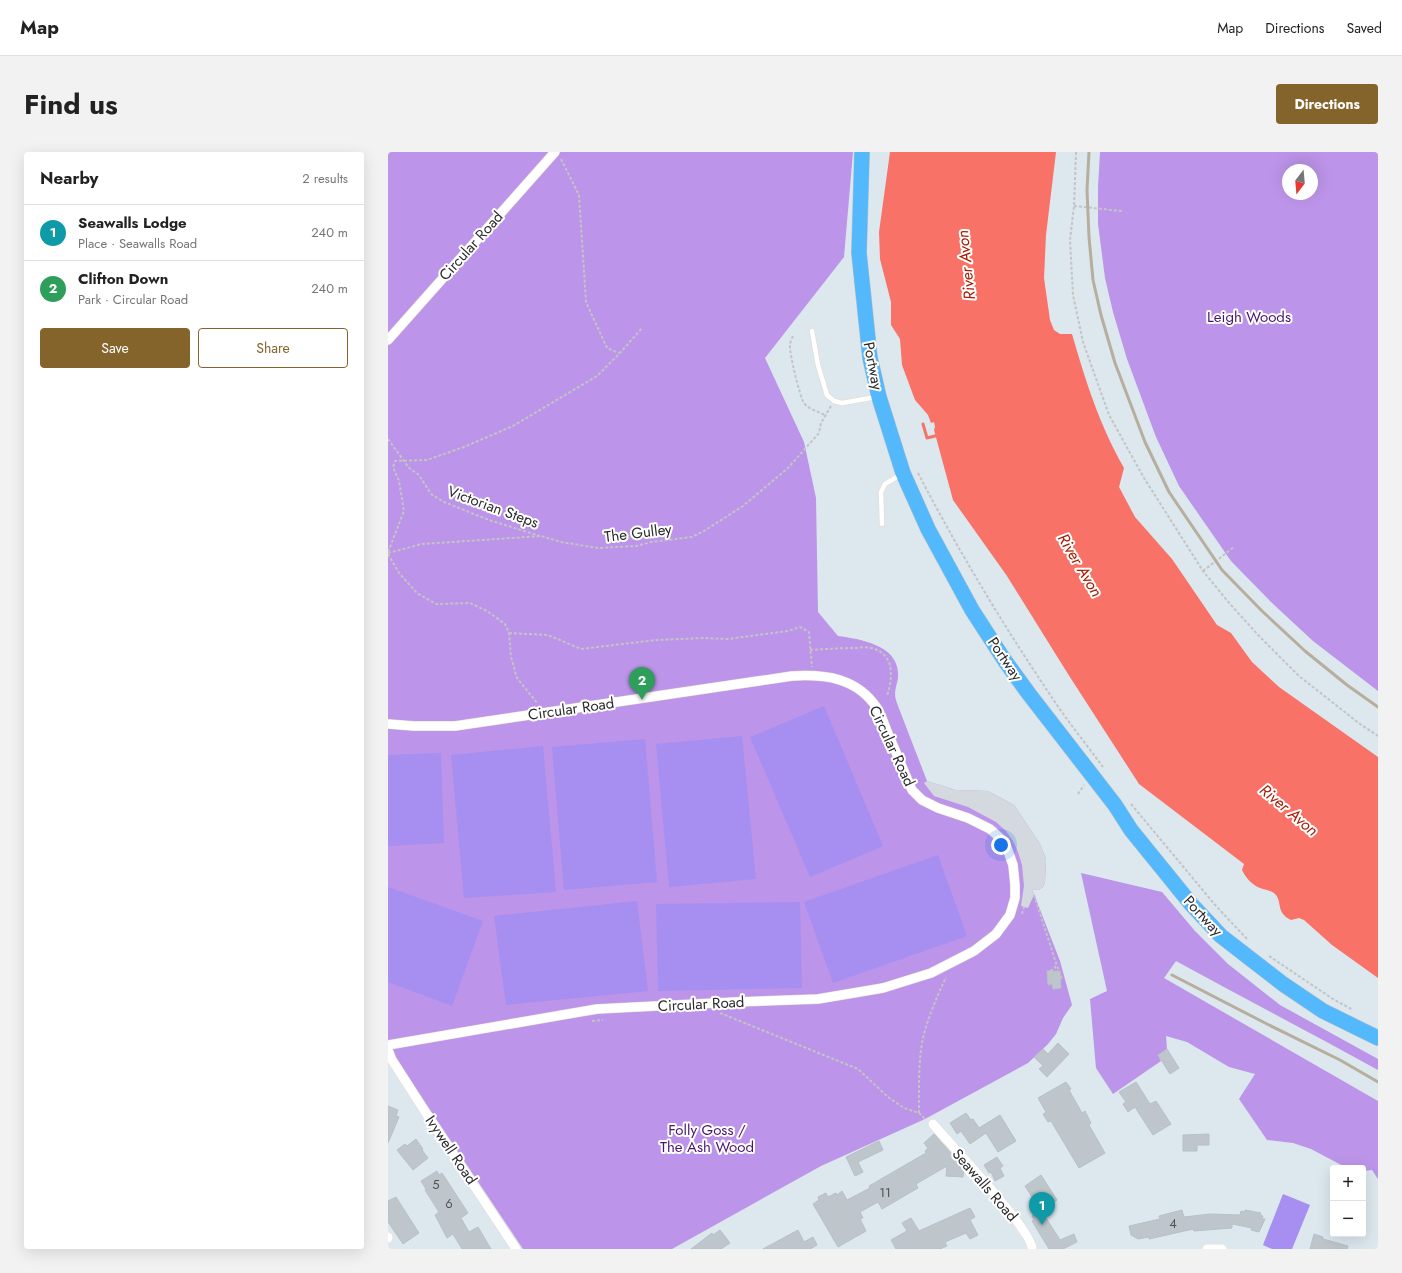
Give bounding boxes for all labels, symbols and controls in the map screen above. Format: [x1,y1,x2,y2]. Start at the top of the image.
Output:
text: Map [20,14,59,41]
text: Map [1217,18,1243,38]
text: Directions [1265,18,1325,38]
text: Saved [1347,18,1382,38]
text: Find us [24,84,118,125]
button: Directions [1276,84,1378,124]
north arrow [1282,164,1318,200]
text: Nearby [40,166,98,190]
text: 2 results [302,169,348,188]
street label: Circular Road [434,206,508,286]
text: Seawalls Lodge [78,212,187,234]
text: 1 [50,223,56,242]
text: 240 m [311,223,348,242]
water label: River Avon [951,229,981,301]
text: Place · Seawalls Road [78,234,197,253]
text: Clifton Down [78,268,168,290]
text: 2 [49,279,57,298]
text: 240 m [311,279,348,298]
text: Park · Circular Road [78,290,188,309]
park label: Leigh Woods [1207,306,1291,328]
button: Save [40,328,190,368]
button: Share [198,328,348,368]
street label: Portway [858,340,889,392]
street label: Victorian Steps [444,480,542,534]
street label: The Gulley [603,518,673,548]
water label: River Avon [1052,529,1108,601]
street label: Portway [982,633,1028,686]
pin: 2 [629,667,655,700]
street label: Circular Road [526,692,616,726]
street label: Circular Road [864,702,920,790]
water label: River Avon [1255,779,1323,841]
your location [991,835,1011,855]
street label: Portway [1178,891,1228,942]
street label: Circular Road [657,991,745,1017]
street label: Ivywell Road [420,1111,482,1189]
park label: Folly Goss / The Ash Wood [660,1119,754,1158]
street label: Seawalls Road [947,1144,1023,1226]
map controls [1330,1165,1366,1237]
button: + [1330,1165,1366,1201]
house number: 5 [432,1175,440,1194]
house number: 11 [879,1183,891,1202]
pin: 1 [1029,1192,1055,1225]
house number: 6 [445,1194,453,1213]
button: − [1330,1201,1366,1237]
house number: 4 [1169,1214,1177,1233]

